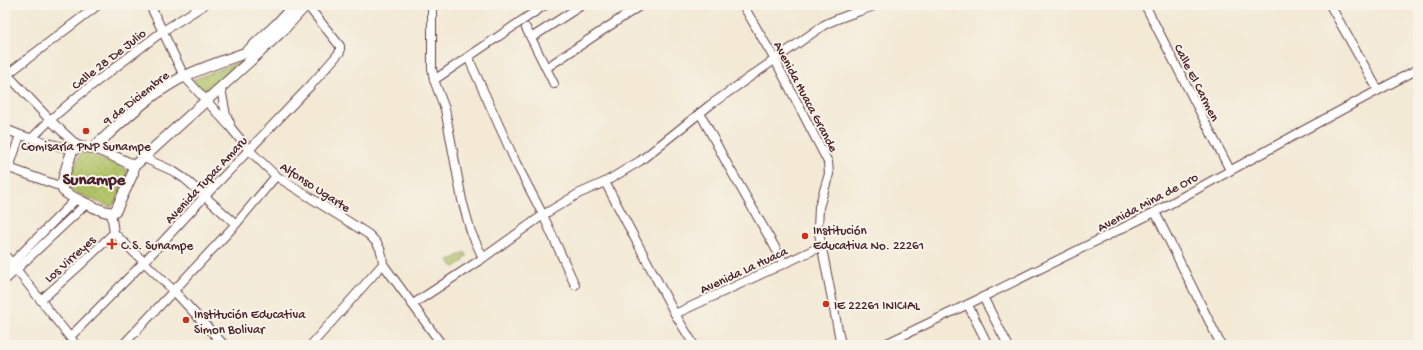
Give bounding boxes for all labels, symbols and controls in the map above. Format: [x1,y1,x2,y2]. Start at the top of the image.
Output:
street label: Calle 28 De Julio [69,26,150,94]
street label: Avenida Huaca Grande [769,39,840,155]
street label: Calle El Carmen [1170,42,1222,125]
street label: 9 de Diciembre [100,68,173,130]
marker: Comisaría PNP Sunampe [81,126,91,136]
street label: Avenida Tupac Amaru [162,134,251,228]
place label: Comisaría PNP Sunampe [21,140,151,155]
street label: Alfonso Ugarte [277,160,353,217]
street label: Avenida Mina de Oro [1095,170,1201,236]
district label: Sunampe [63,171,127,191]
place label: Institución Educativa No. 22261 [813,224,924,254]
marker: Institución Educativa No. 22261 [800,231,810,241]
street label: Los Virreyes [42,232,100,287]
marker: C.S. Sunampe [106,238,118,250]
place label: C.S. Sunampe [121,239,193,254]
street label: Avenida La Huaca [698,244,791,298]
marker: IE 22261 INICIAL [821,299,831,309]
place label: IE 22261 INICIAL [834,299,921,314]
place label: Institución Educativa Simon Bolivar [194,308,306,338]
marker: Institución Educativa Simon Bolivar [181,315,191,325]

